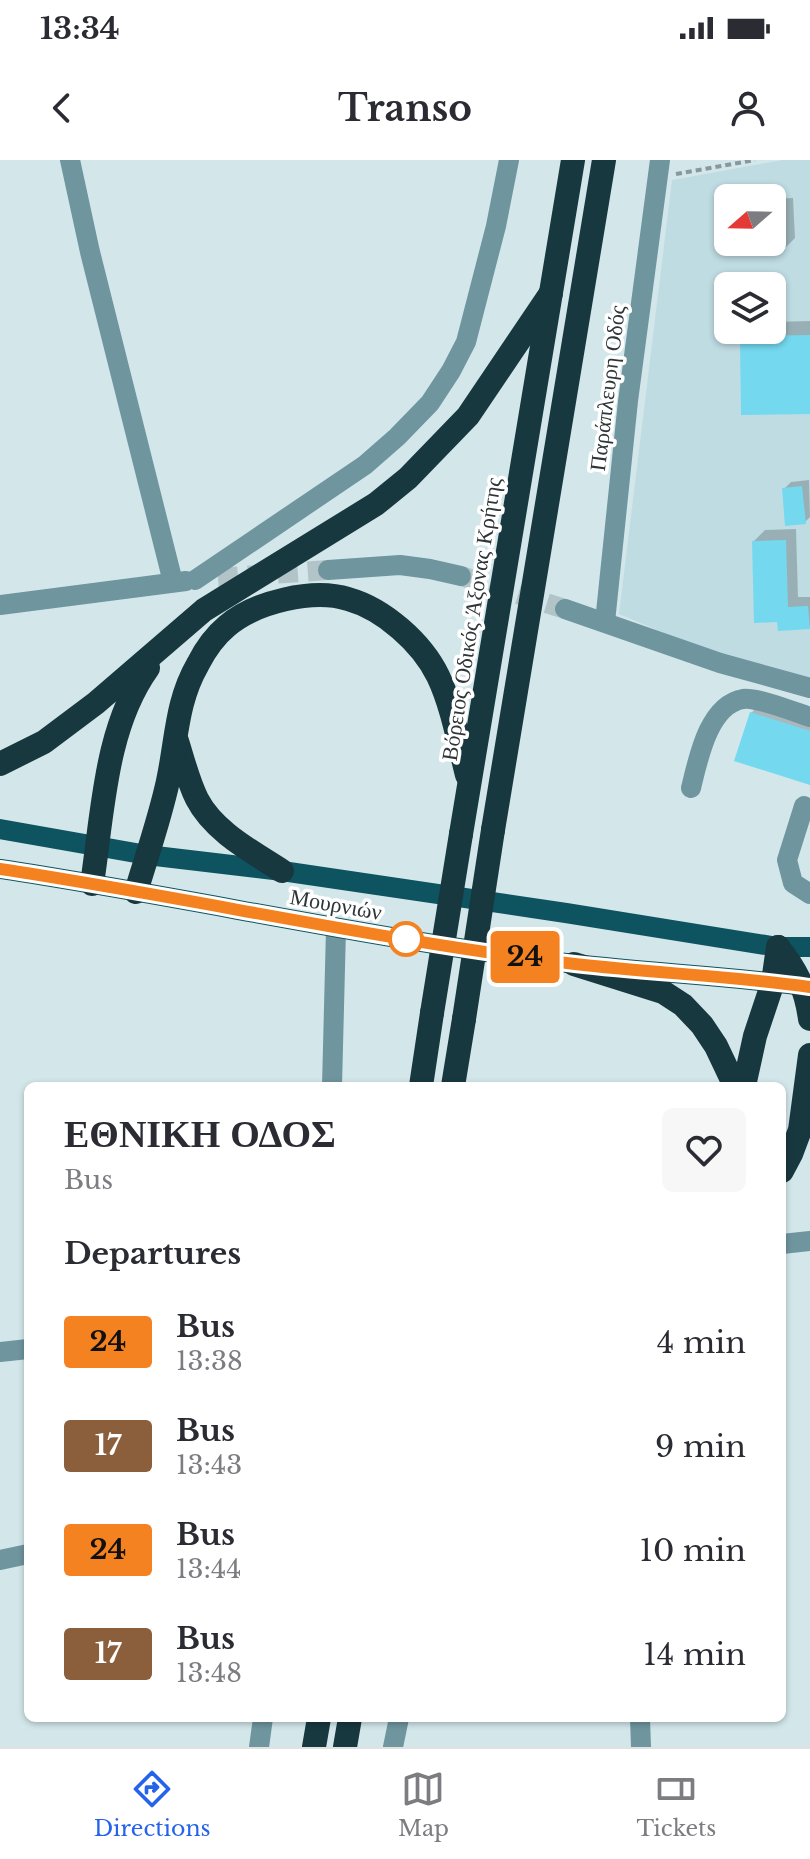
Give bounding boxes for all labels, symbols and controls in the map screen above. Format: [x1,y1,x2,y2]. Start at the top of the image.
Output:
text: 13:34 [40,10,120,47]
icon: back [40,86,84,130]
text: Transo [338,86,472,131]
icon: person [726,86,770,130]
north arrow [714,184,786,256]
map controls [714,184,786,344]
button: layers [714,272,786,344]
street label: Παράπλευρη Οδός [584,303,631,472]
street label: Βόρειος Οδικός Άξονας Κρήτης [436,475,507,763]
street label: Μουρνιών [288,883,384,926]
unlabelled marker [389,922,423,956]
line badge: 24 [489,931,561,983]
text: 24 [507,939,543,974]
button: heart [662,1108,746,1192]
text: ΕΘΝΙΚΗ ΟΔΟΣ [64,1110,336,1157]
text: Bus [64,1164,113,1196]
text: Departures [64,1235,241,1272]
text: Bus [176,1308,235,1345]
text: 24 [90,1324,126,1359]
text: 4 min [657,1324,746,1361]
text: 13:38 [176,1345,243,1377]
text: Bus [176,1412,235,1449]
text: 17 [95,1428,121,1463]
text: 9 min [655,1428,746,1465]
text: 13:43 [176,1449,242,1481]
text: Bus [176,1516,235,1553]
text: 24 [90,1532,126,1567]
text: 10 min [640,1532,746,1569]
text: 13:44 [176,1553,241,1585]
text: Bus [176,1620,235,1657]
text: 17 [95,1636,121,1671]
text: 14 min [643,1636,746,1673]
text: 13:48 [176,1657,242,1689]
tab: Directions [94,1767,211,1842]
tab: Map [398,1767,449,1842]
tab: Tickets [636,1767,716,1842]

